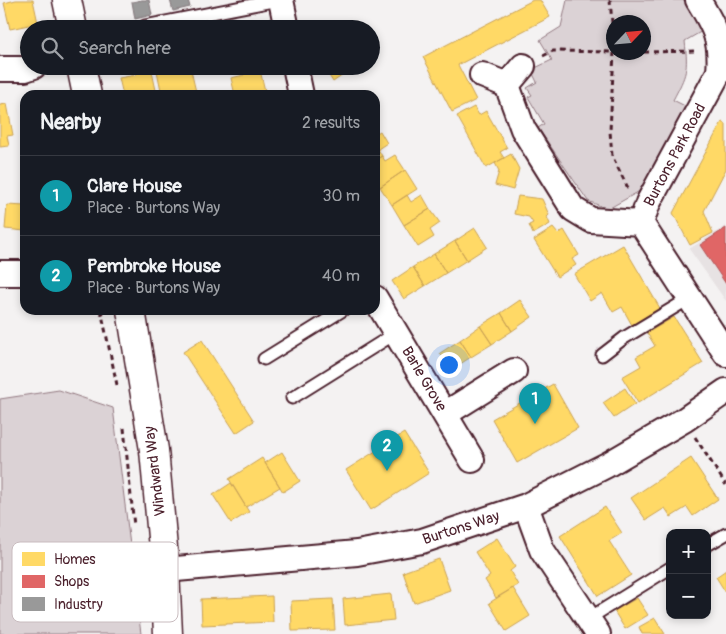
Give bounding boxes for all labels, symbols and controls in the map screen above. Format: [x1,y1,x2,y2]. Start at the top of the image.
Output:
north arrow [606,15,651,60]
search box [20,20,380,75]
icon: search [38,34,66,62]
text: Search here [78,36,171,60]
street label: Burtons Park Road [640,100,710,210]
text: Nearby [40,109,101,136]
text: 2 results [302,113,360,133]
text: Clare House [87,174,182,198]
text: 1 [53,186,59,206]
text: 30 m [322,186,360,206]
text: Place · Burtons Way [87,198,220,218]
text: Pembroke House [87,254,221,278]
text: 2 [52,266,60,286]
text: 40 m [322,266,360,286]
text: Place · Burtons Way [87,278,220,298]
street label: Barle Grove [397,343,451,415]
your location [436,352,462,378]
pin: 1 [519,383,551,424]
street label: Windward Way [140,425,170,517]
pin: 2 [371,430,403,471]
street label: Burtons Way [420,506,502,549]
map controls [666,529,711,619]
button: + [666,529,711,574]
legend [12,542,178,622]
text: Homes [54,551,96,568]
text: Shops [54,573,90,590]
button: − [666,574,711,619]
text: Industry [54,596,103,613]

